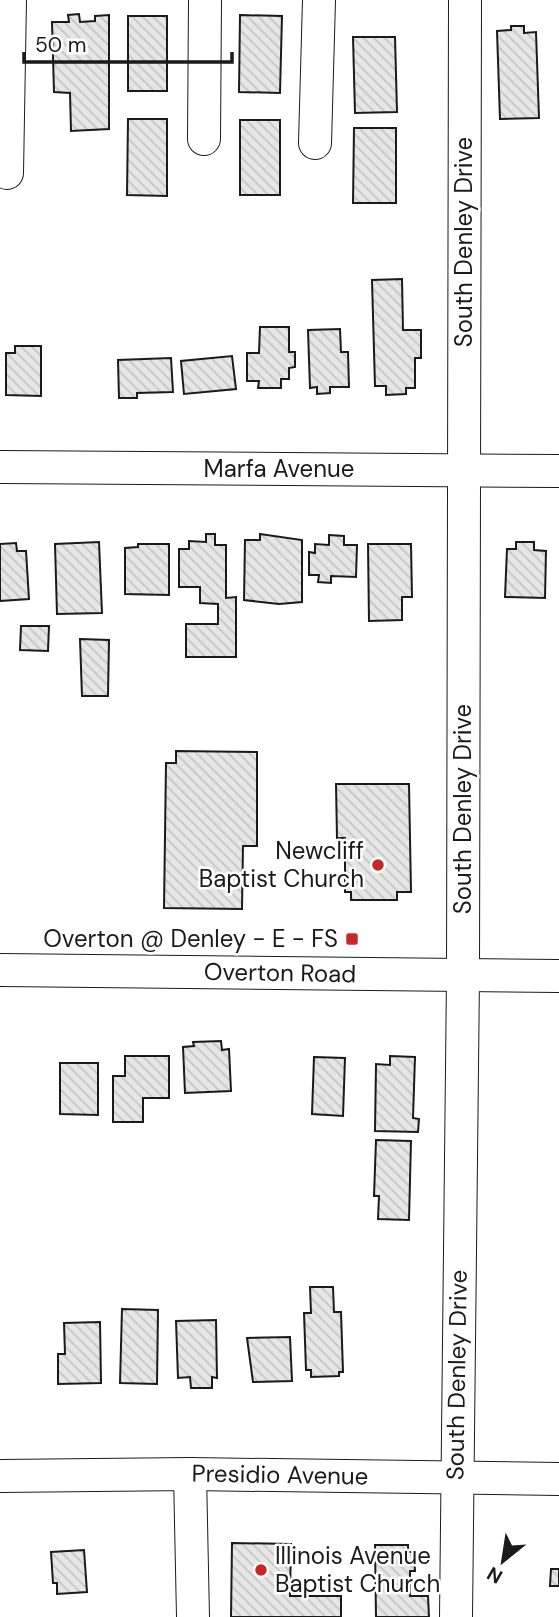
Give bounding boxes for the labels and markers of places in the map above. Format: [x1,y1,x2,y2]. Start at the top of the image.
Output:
place label: Newcliff Baptist Church [199,835,364,894]
marker: Newcliff Baptist Church [370,857,386,873]
place label: Overton @ Denley - E - FS [43,923,338,954]
marker: Overton @ Denley - E - FS [344,931,360,947]
place label: Illinois Avenue Baptist Church [275,1540,440,1599]
marker: Illinois Avenue Baptist Church [253,1562,269,1578]

